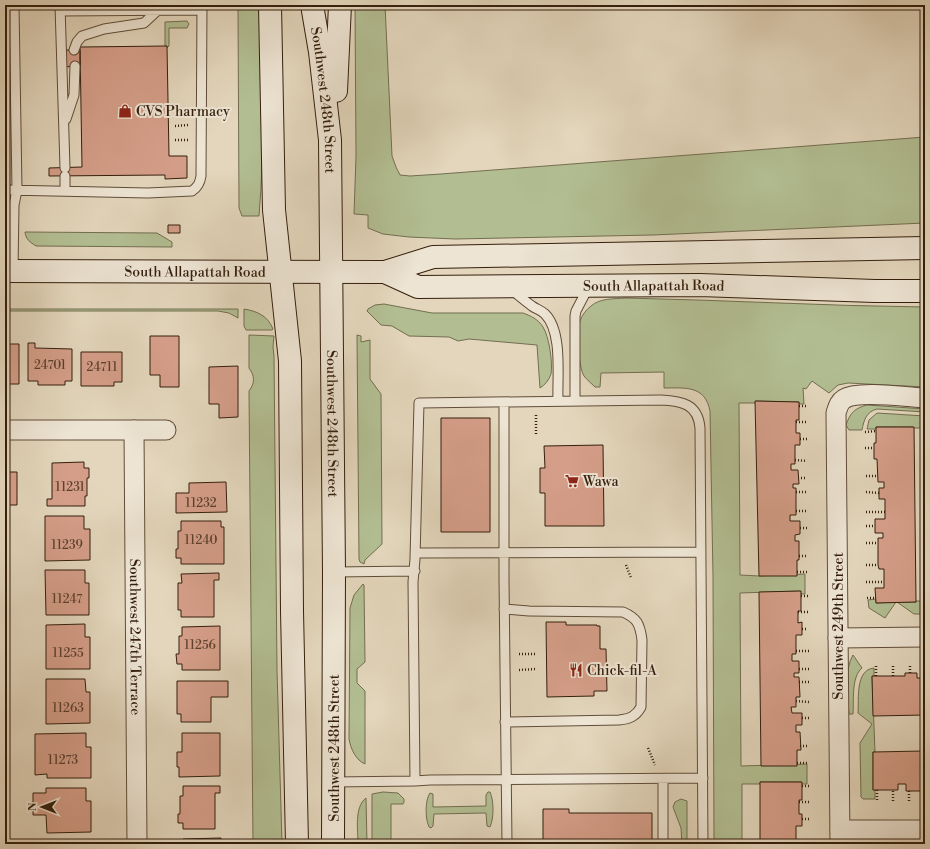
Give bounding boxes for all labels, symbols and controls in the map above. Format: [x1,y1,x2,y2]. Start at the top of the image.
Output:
street label: Southwest 248th Street [306,26,338,174]
shop icon: CVS Pharmacy [117,103,133,119]
place label: CVS Pharmacy [136,103,230,121]
street label: South Allapattah Road [124,263,266,282]
street label: South Allapattah Road [583,277,725,296]
street label: Southwest 248th Street [322,350,341,498]
house number: 24701 [34,358,67,373]
house number: 24711 [87,360,118,375]
supermarket icon: Wawa [564,473,580,489]
place label: Wawa [582,473,620,491]
house number: 11231 [55,480,85,495]
house number: 11232 [185,496,217,511]
house number: 11240 [184,533,218,548]
house number: 11239 [51,538,83,553]
street label: Southwest 249th Street [830,552,848,700]
street label: Southwest 247th Terrace [125,559,144,715]
house number: 11247 [52,592,82,607]
house number: 11256 [184,638,216,653]
house number: 11255 [52,646,84,661]
restaurant icon: Chick-fil-A [568,662,584,678]
place label: Chick-fil-A [587,662,657,680]
street label: Southwest 248th Street [326,674,344,822]
house number: 11263 [52,701,84,716]
house number: 11273 [48,753,79,768]
north arrow [22,787,62,827]
text: N [26,802,40,811]

